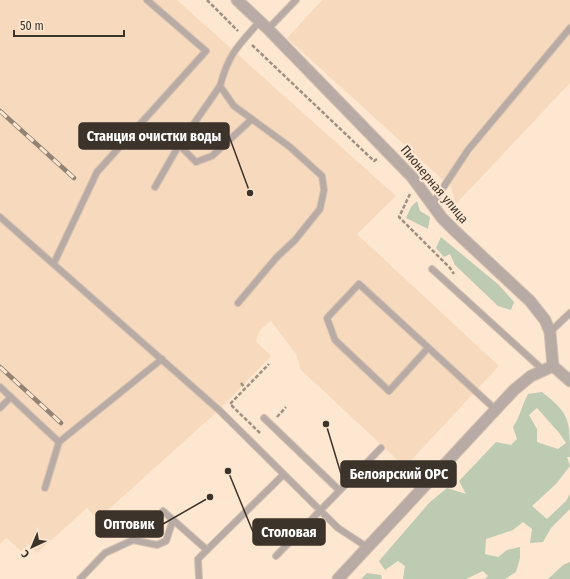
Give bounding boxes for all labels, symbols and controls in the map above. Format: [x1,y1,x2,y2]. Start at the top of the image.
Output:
scale bar [14,12,124,38]
text: 50 m [20,19,44,33]
callout: Станция очистки воды [79,123,229,149]
text: Станция очистки воды [87,128,221,145]
street label: Пионерная улица [398,142,472,226]
callout: Белоярский ОРС [341,461,456,487]
text: Белоярский ОРС [350,466,449,483]
callout: Оптовик [96,511,163,537]
text: Оптовик [104,516,155,533]
callout: Столовая [253,519,325,545]
text: Столовая [261,524,317,541]
north arrow [12,527,52,567]
text: С [19,547,32,561]

